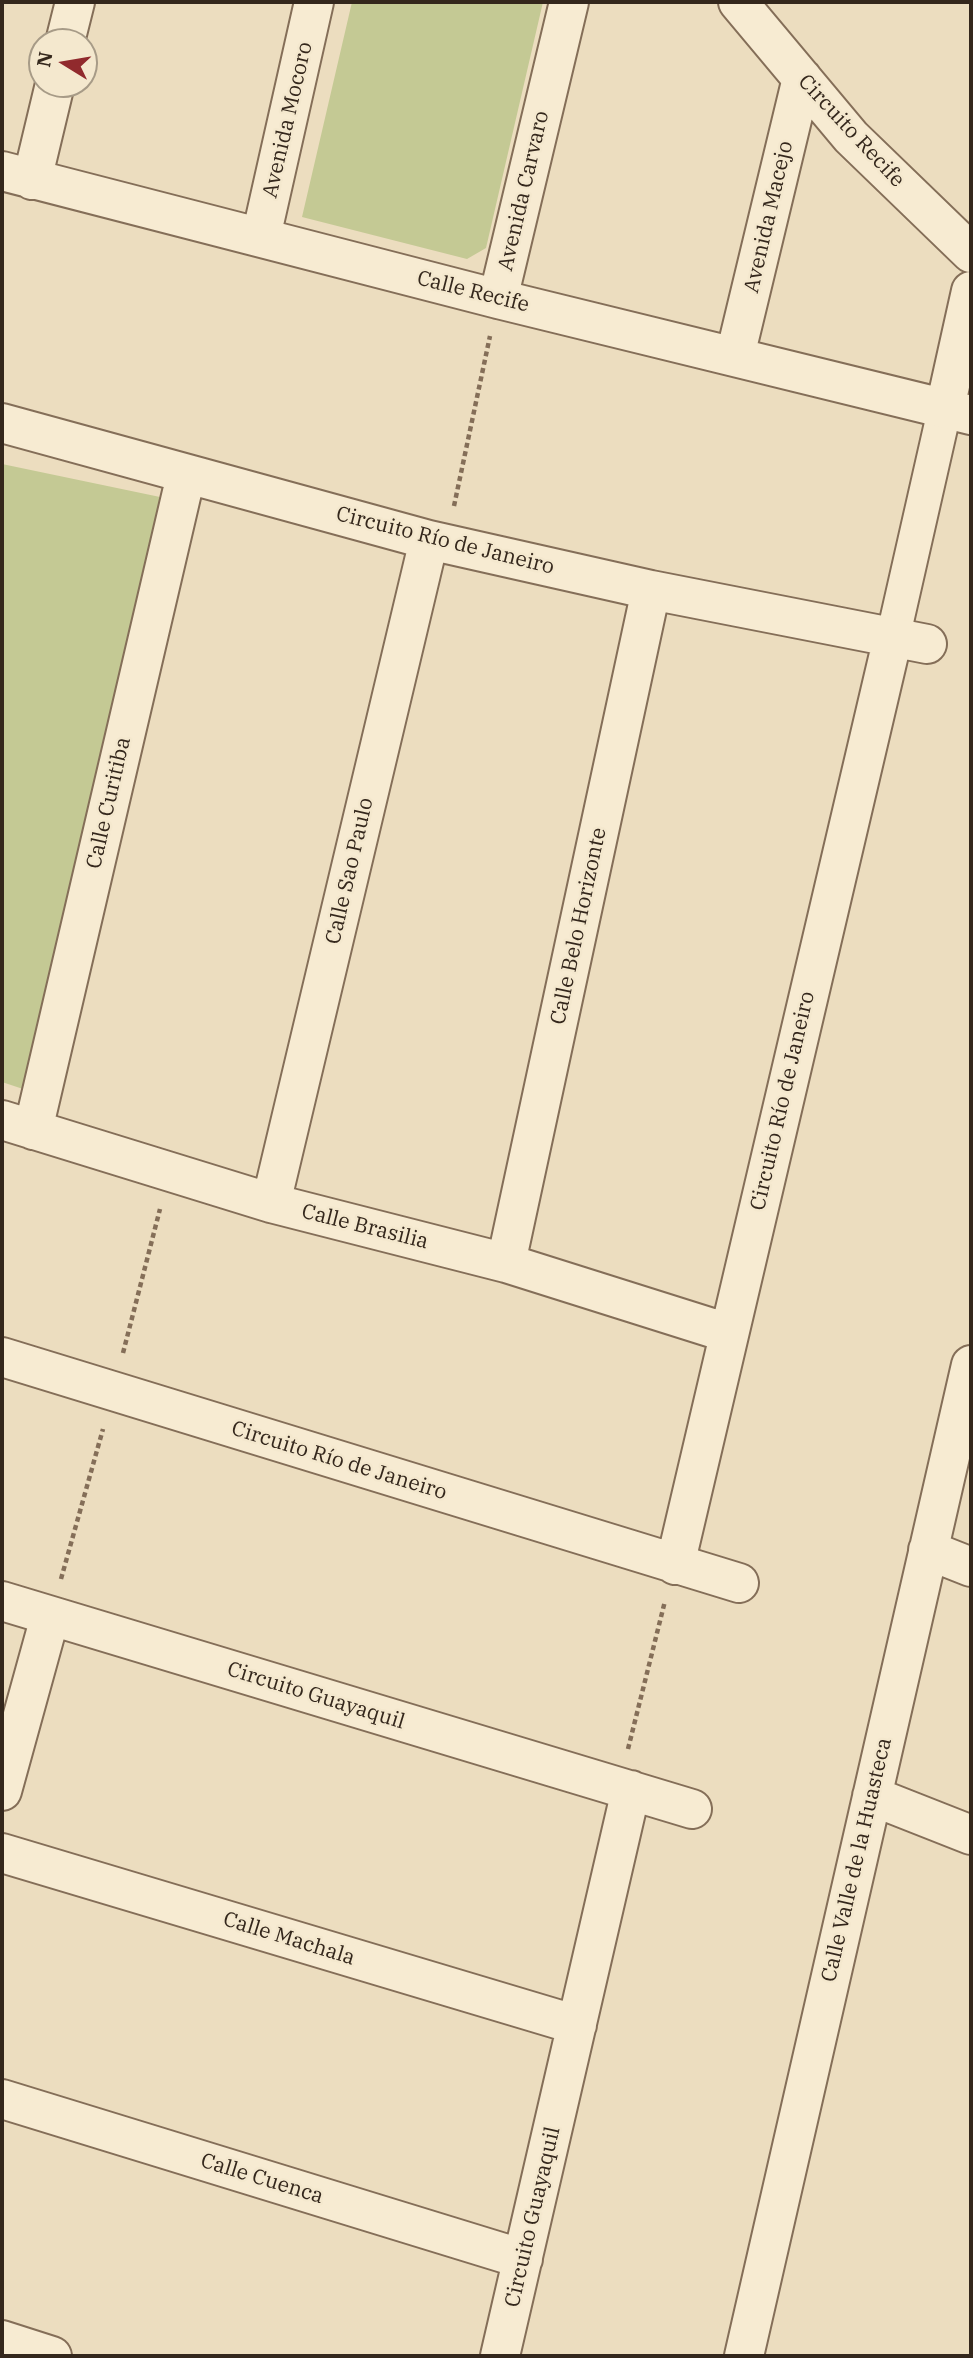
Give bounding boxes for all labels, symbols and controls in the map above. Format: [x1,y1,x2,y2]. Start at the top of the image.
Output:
north arrow [28,28,98,98]
street label: Avenida Mocoro [258,40,318,200]
text: N [31,50,58,69]
street label: Circuito Recife [792,69,910,193]
street label: Avenida Carvaro [493,108,555,274]
street label: Avenida Macejo [739,139,799,295]
street label: Calle Recife [414,266,532,318]
street label: Circuito Río de Janeiro [333,502,557,580]
street label: Calle Curitiba [82,735,136,871]
street label: Calle Sao Paulo [321,795,379,947]
street label: Calle Belo Horizonte [546,825,612,1027]
street label: Circuito Río de Janeiro [746,989,820,1213]
street label: Calle Brasilia [299,1199,431,1255]
street label: Circuito Río de Janeiro [228,1416,450,1506]
street label: Circuito Guayaquil [224,1657,408,1735]
street label: Calle Valle de la Huasteca [817,1735,897,1985]
street label: Calle Machala [220,1907,358,1971]
street label: Circuito Guayaquil [500,2124,566,2310]
street label: Calle Cuenca [198,2148,326,2210]

